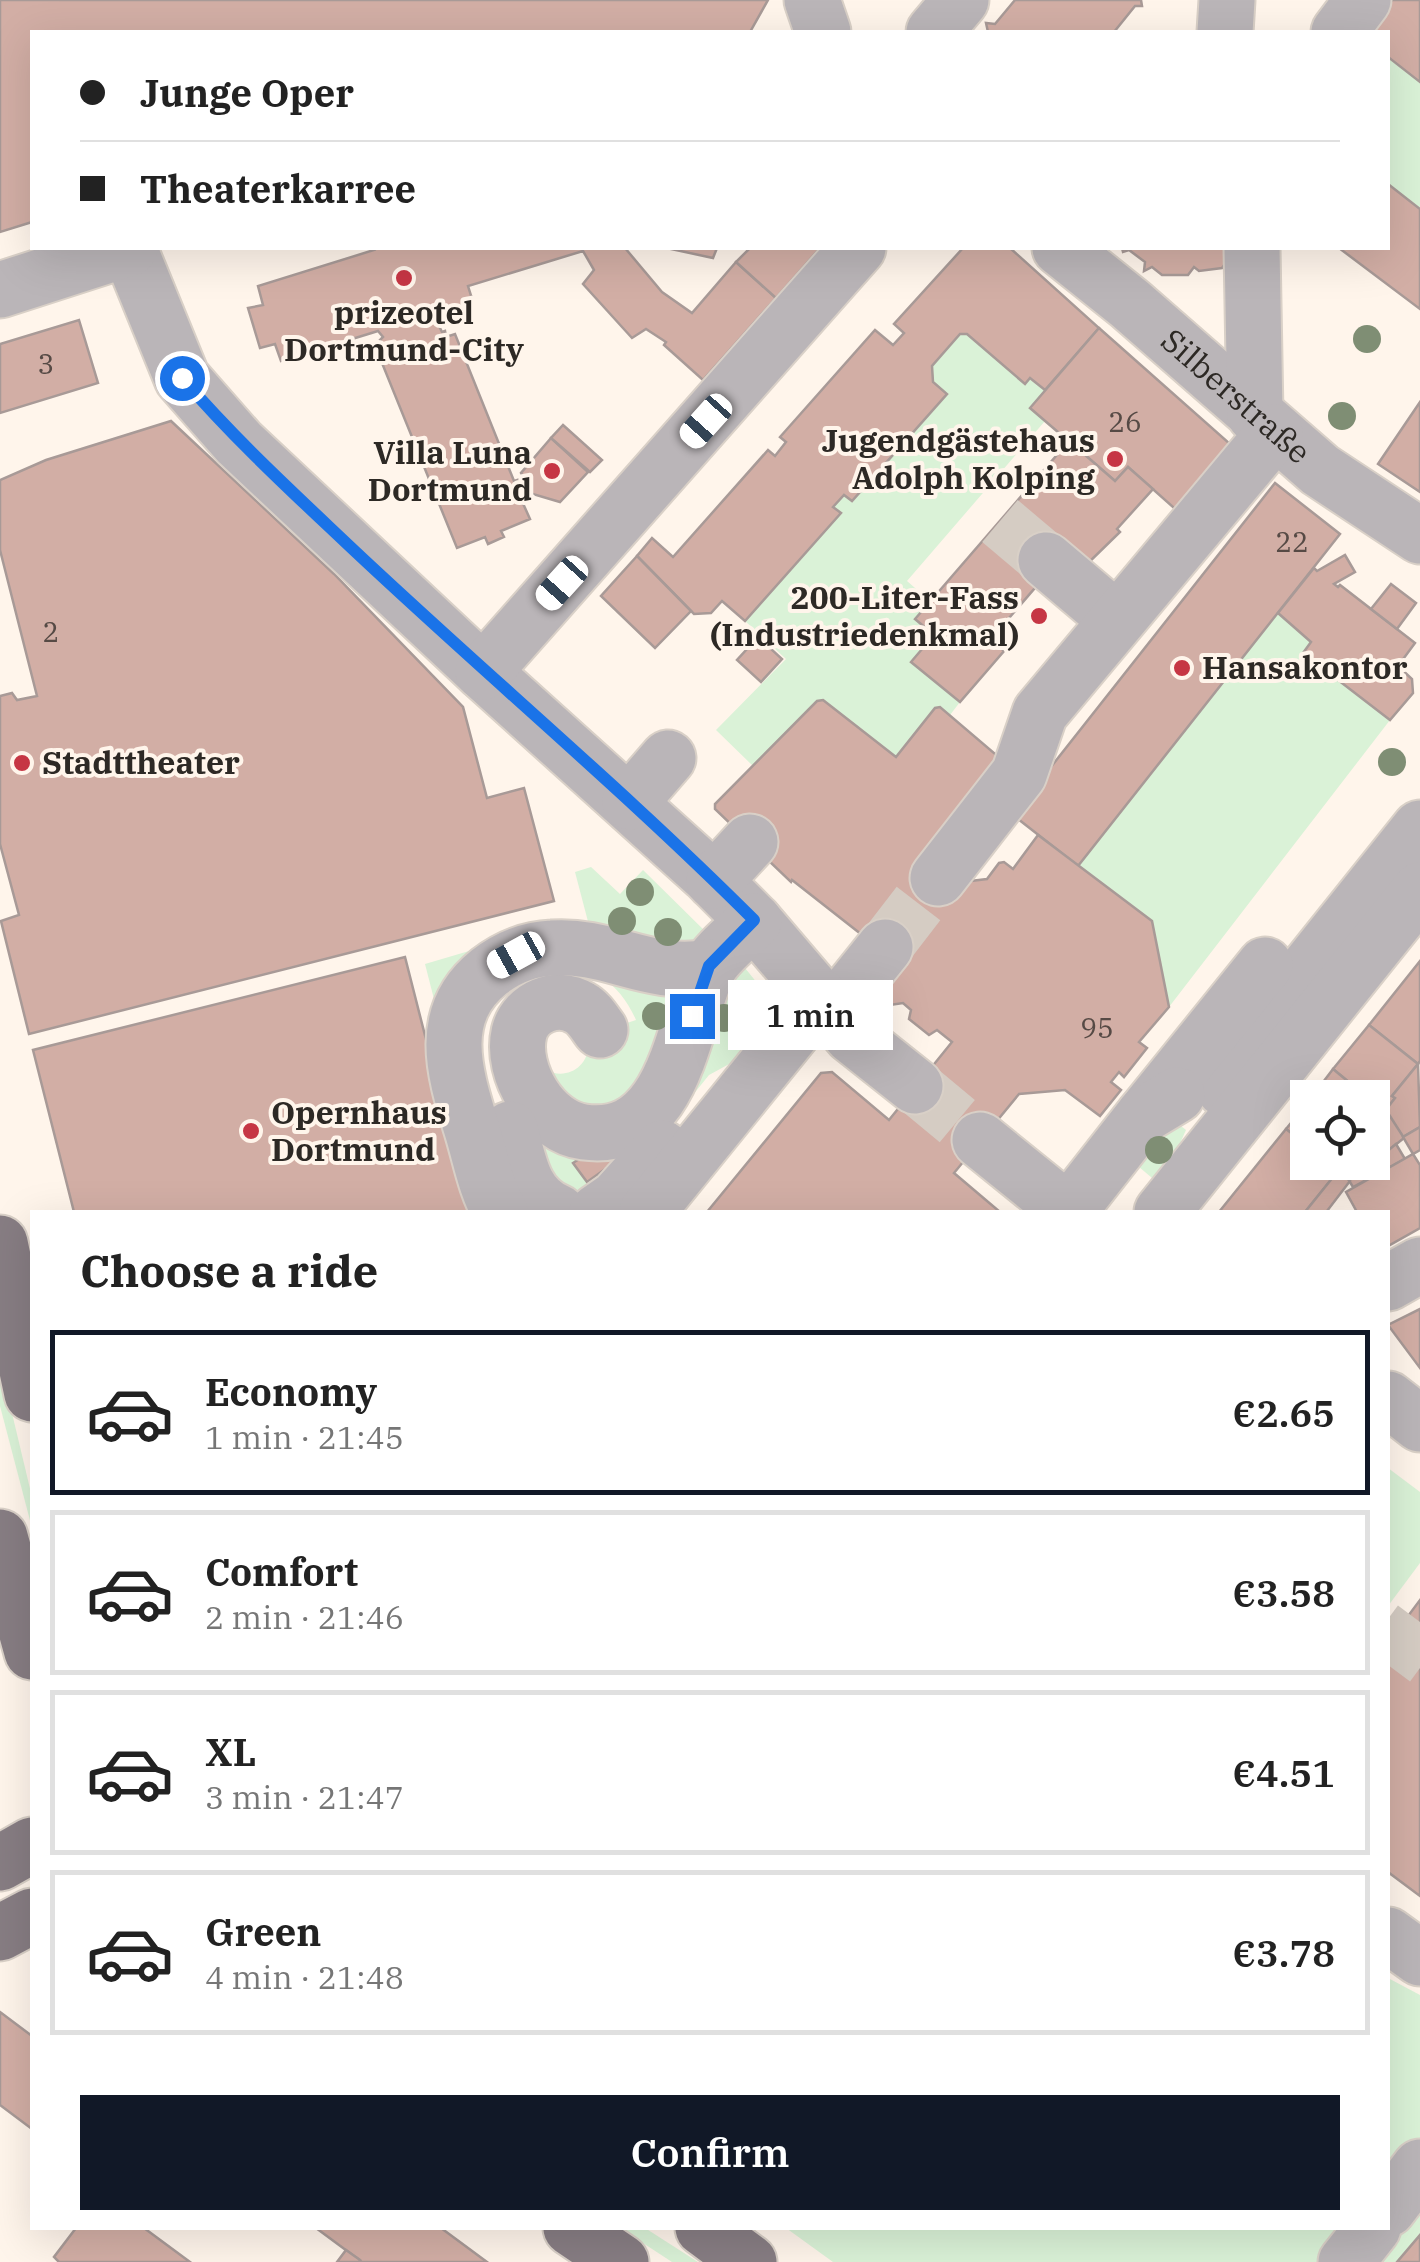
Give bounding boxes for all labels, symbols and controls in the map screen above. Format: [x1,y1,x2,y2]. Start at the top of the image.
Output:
text: Junge Oper [140,68,354,117]
text: Theaterkarree [140,164,416,213]
marker: prizeotel Dortmund-City [393,267,415,289]
place label: prizeotel Dortmund-City [284,291,525,370]
street label: Silberstraße [1153,319,1320,472]
house number: 3 [38,345,54,382]
route start [160,356,205,401]
car [675,389,737,453]
house number: 26 [1108,403,1142,440]
place label: Jugendgästehaus Adolph Kolping [822,419,1095,498]
place label: Villa Luna Dortmund [368,431,532,510]
marker: Jugendgästehaus Adolph Kolping [1104,448,1126,470]
marker: Villa Luna Dortmund [541,460,563,482]
house number: 22 [1275,523,1309,560]
car [531,551,593,615]
place label: 200-Liter-Fass (Industriedenkmal) [710,576,1019,655]
marker: 200-Liter-Fass (Industriedenkmal) [1028,605,1050,627]
house number: 2 [43,613,59,650]
place label: Hansakontor [1202,646,1408,688]
marker: Hansakontor [1171,657,1193,679]
place label: Stadttheater [42,741,240,783]
marker: Stadttheater [11,752,33,774]
car [482,927,550,983]
callout: 1 min [727,981,892,1051]
route end [670,994,715,1039]
text: 1 min [766,994,855,1036]
house number: 95 [1080,1009,1114,1046]
map controls [1290,1080,1390,1180]
button: locate [1290,1080,1390,1180]
place label: Opernhaus Dortmund [271,1091,447,1170]
marker: Opernhaus Dortmund [240,1120,262,1142]
text: Choose a ride [80,1241,378,1299]
text: Economy [205,1367,377,1416]
icon: car [85,1368,175,1458]
text: €2.65 [1232,1388,1335,1437]
text: 1 min · 21:45 [205,1416,404,1458]
text: Comfort [205,1547,358,1596]
icon: car [85,1548,175,1638]
text: €3.58 [1232,1568,1335,1617]
text: 2 min · 21:46 [205,1596,404,1638]
text: XL [205,1727,256,1776]
icon: car [85,1728,175,1818]
text: €4.51 [1232,1748,1335,1797]
text: 3 min · 21:47 [205,1776,404,1818]
text: Green [205,1907,321,1956]
icon: car [85,1908,175,1998]
text: €3.78 [1232,1928,1335,1977]
text: 4 min · 21:48 [205,1956,404,1998]
button: Confirm [80,2095,1340,2210]

